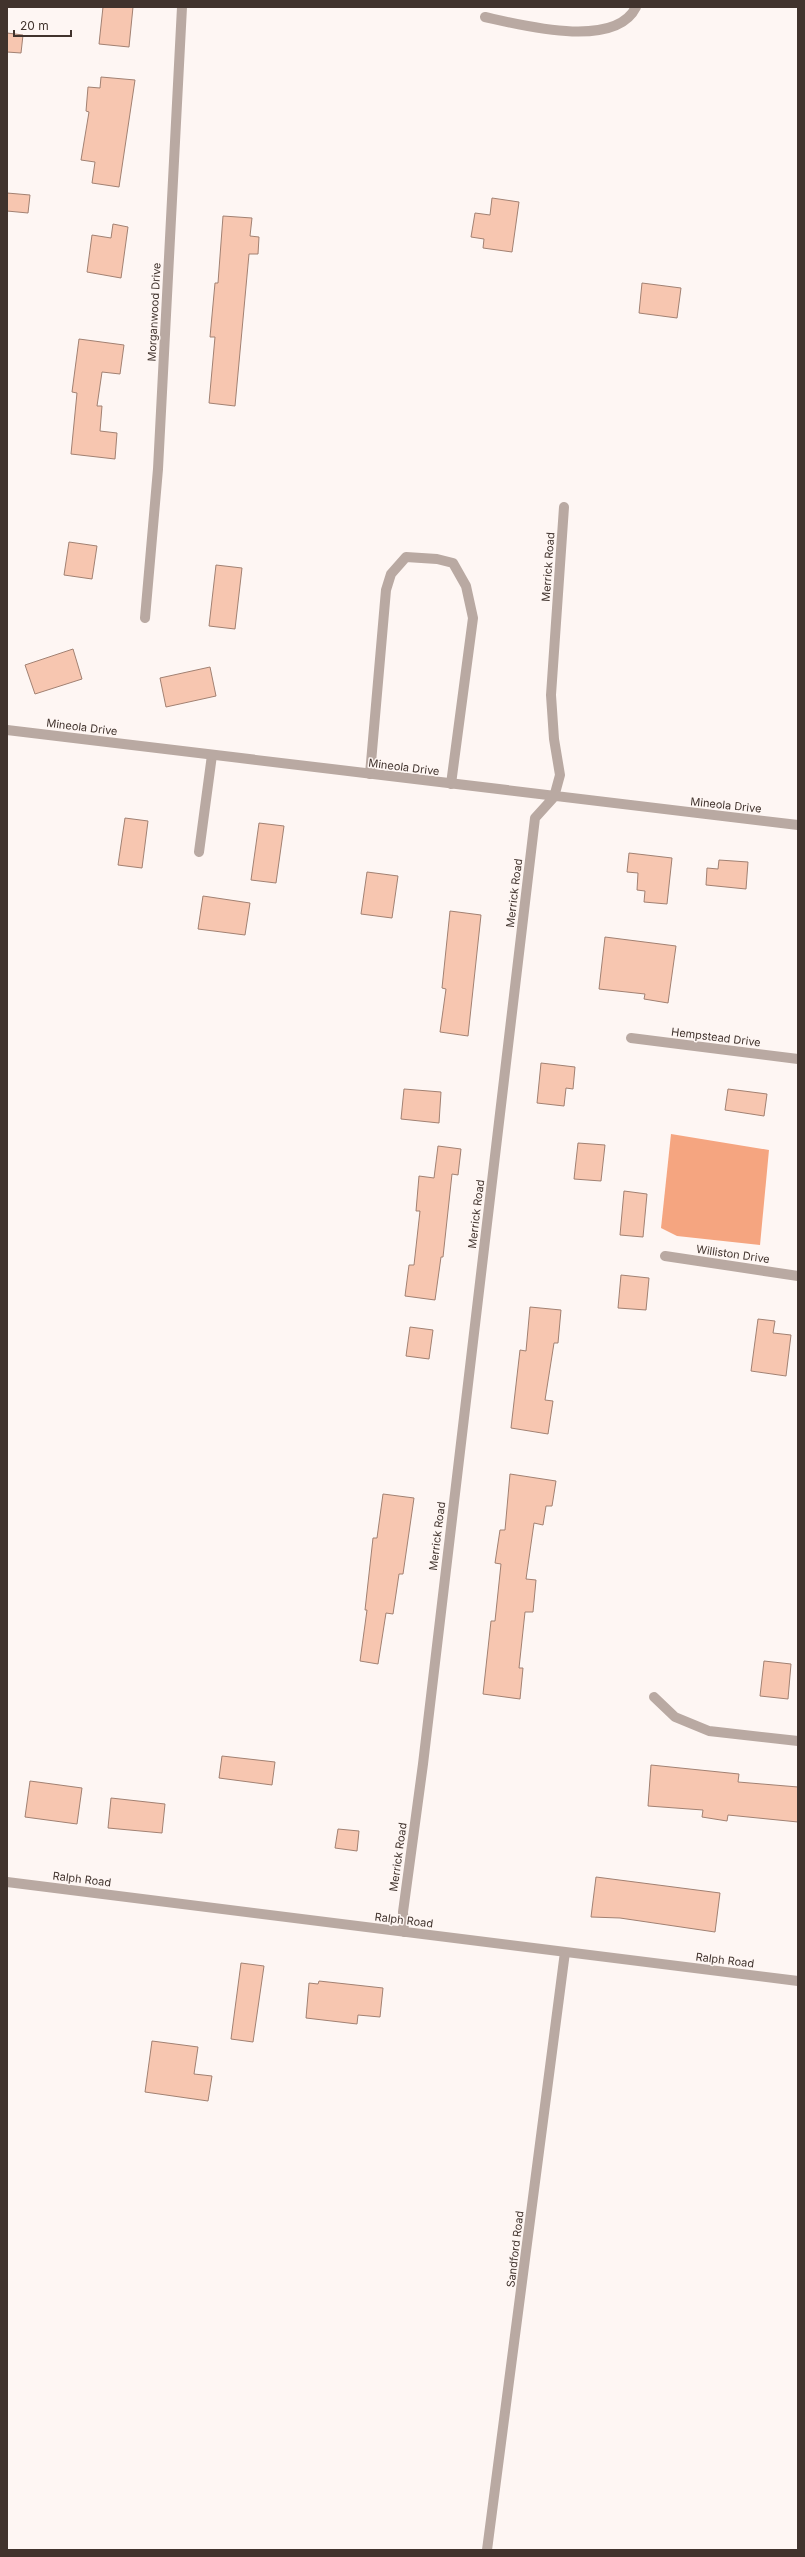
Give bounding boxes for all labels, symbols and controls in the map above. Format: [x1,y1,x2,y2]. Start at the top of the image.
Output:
scale bar [14,12,71,38]
text: 20 m [20,18,49,33]
street label: Morganwood Drive [144,262,164,362]
street label: Merrick Road [539,532,557,602]
street label: Mineola Drive [46,716,118,738]
street label: Mineola Drive [368,756,440,778]
street label: Mineola Drive [690,794,762,816]
street label: Merrick Road [503,858,525,928]
street label: Hempstead Drive [670,1025,762,1049]
street label: Merrick Road [465,1179,487,1249]
street label: Williston Drive [695,1242,771,1266]
street label: Merrick Road [426,1501,448,1571]
street label: Merrick Road [386,1822,410,1892]
street label: Ralph Road [52,1868,112,1890]
street label: Ralph Road [374,1909,434,1931]
street label: Ralph Road [695,1949,755,1971]
street label: Sandford Road [503,2210,527,2288]

